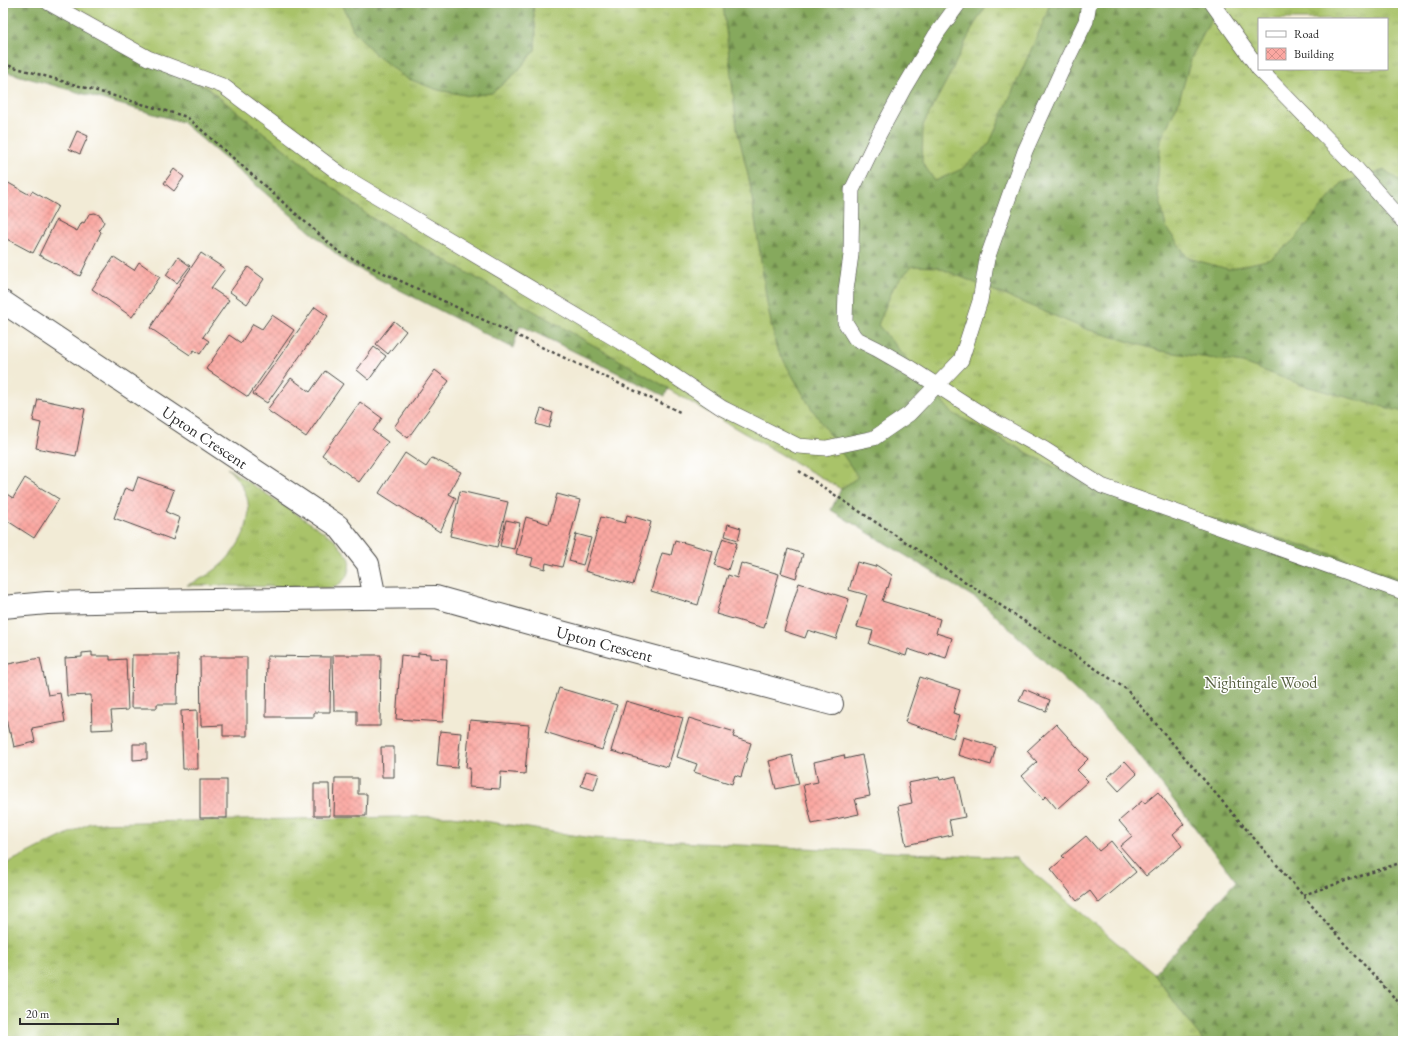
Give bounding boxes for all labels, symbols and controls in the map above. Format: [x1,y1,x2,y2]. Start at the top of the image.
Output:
legend [1258,18,1388,70]
text: Road [1294,26,1320,42]
text: Building [1294,46,1335,62]
street label: Upton Crescent [158,401,252,474]
street label: Upton Crescent [554,621,655,667]
park label: Nightingale Wood [1205,672,1318,693]
scale bar [20,1000,118,1026]
text: 20 m [26,1006,50,1022]

